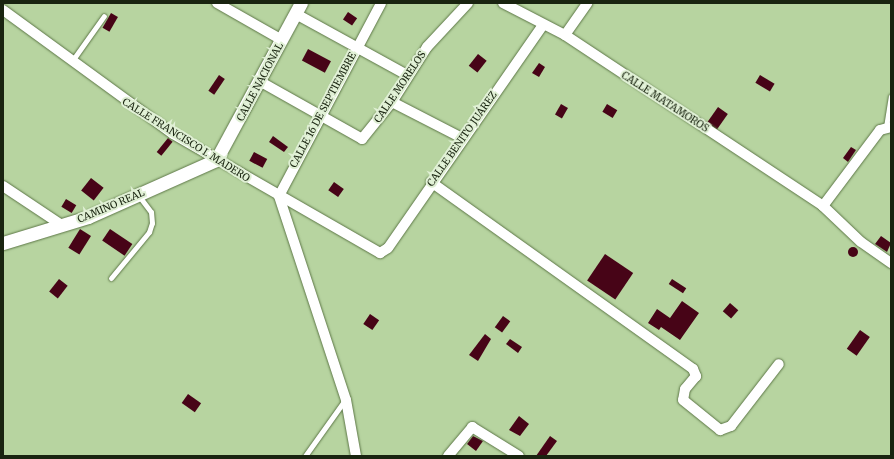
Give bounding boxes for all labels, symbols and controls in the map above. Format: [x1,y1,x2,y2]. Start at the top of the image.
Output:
street label: CALLE NACIONAL [234,41,286,123]
street label: CALLE MORELOS [372,49,428,125]
street label: CALLE 16 DE SEPTIEMBRE [287,50,359,170]
street label: CALLE MATAMOROS [619,69,711,135]
street label: CALLE BENITO JUÁREZ [425,89,499,189]
street label: CALLE FRANCISCO I. MADERO [120,96,252,184]
street label: CAMINO REAL [76,186,146,226]

